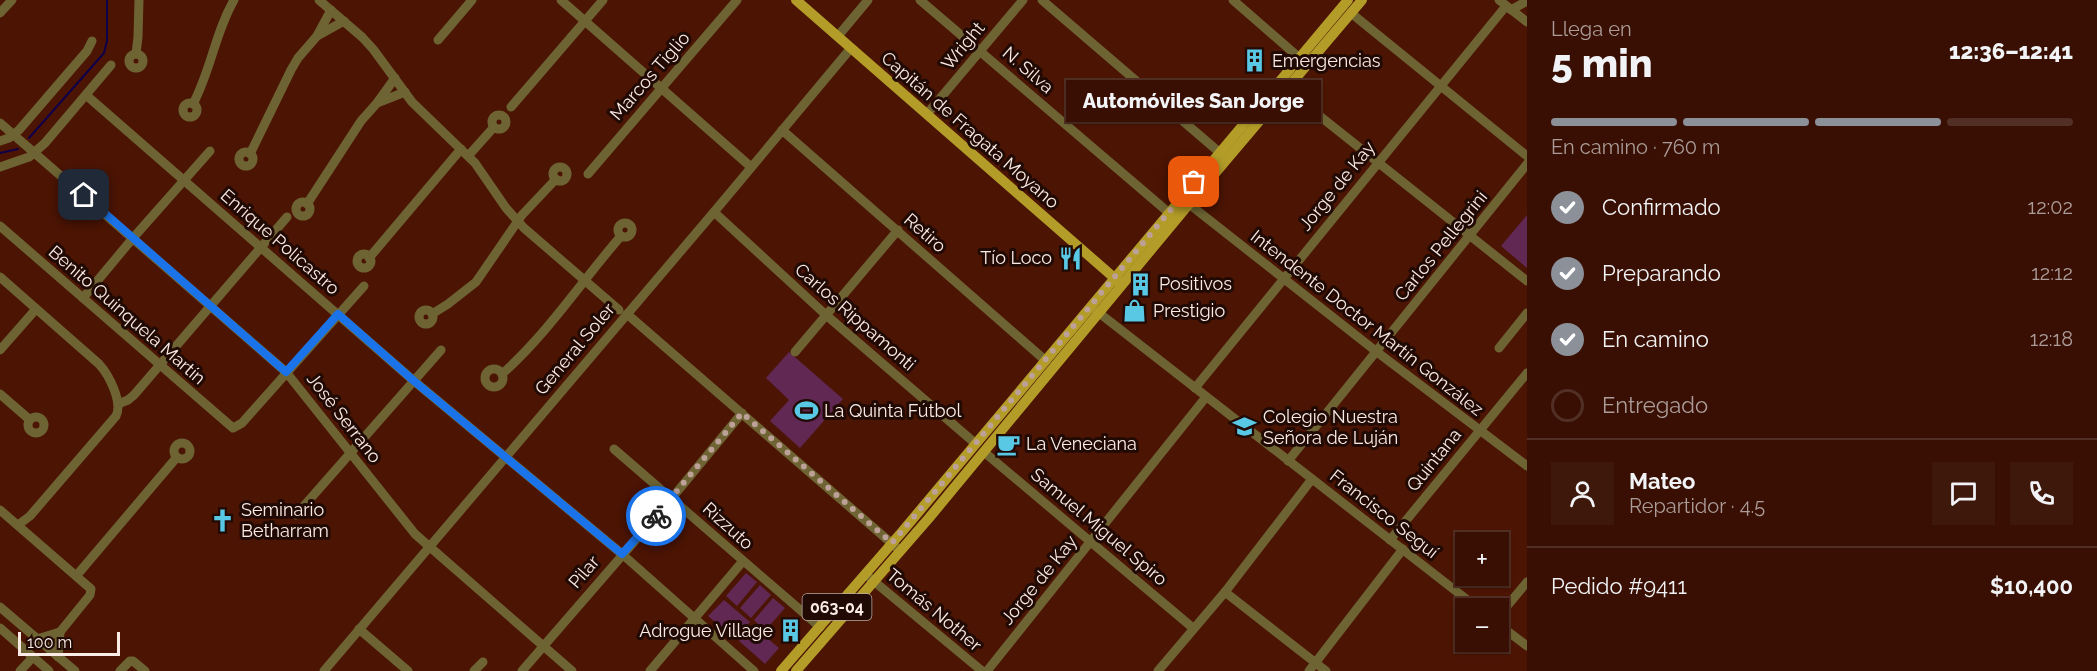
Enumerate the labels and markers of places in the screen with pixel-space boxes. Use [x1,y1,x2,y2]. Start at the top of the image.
building icon: Emergencias [1241,48,1267,74]
place label: Emergencias [1272,50,1381,71]
callout: Automóviles San Jorge [1066,80,1322,122]
pin [1168,156,1219,207]
pin [58,169,109,220]
restaurant icon: Tío Loco [1057,245,1083,271]
place label: Tío Loco [980,247,1052,268]
building icon: Positivos [1128,271,1154,297]
place label: Positivos [1159,273,1232,294]
shop icon: Prestigio [1122,298,1148,324]
place label: Prestigio [1153,300,1225,321]
sports icon: La Quinta Fútbol [793,398,819,424]
place label: La Quinta Fútbol [824,400,961,421]
place label: Colegio Nuestra Señora de Luján [1263,406,1398,448]
school or university icon: Colegio Nuestra Señora de Luján [1232,414,1258,440]
cafe icon: La Veneciana [995,431,1021,457]
place label: La Veneciana [1026,433,1137,454]
place label: Seminario Betharram [241,499,329,541]
church icon: Seminario Betharram [210,507,236,533]
building icon: Adrogue Village [778,618,804,644]
place label: Adrogue Village [639,620,773,641]

